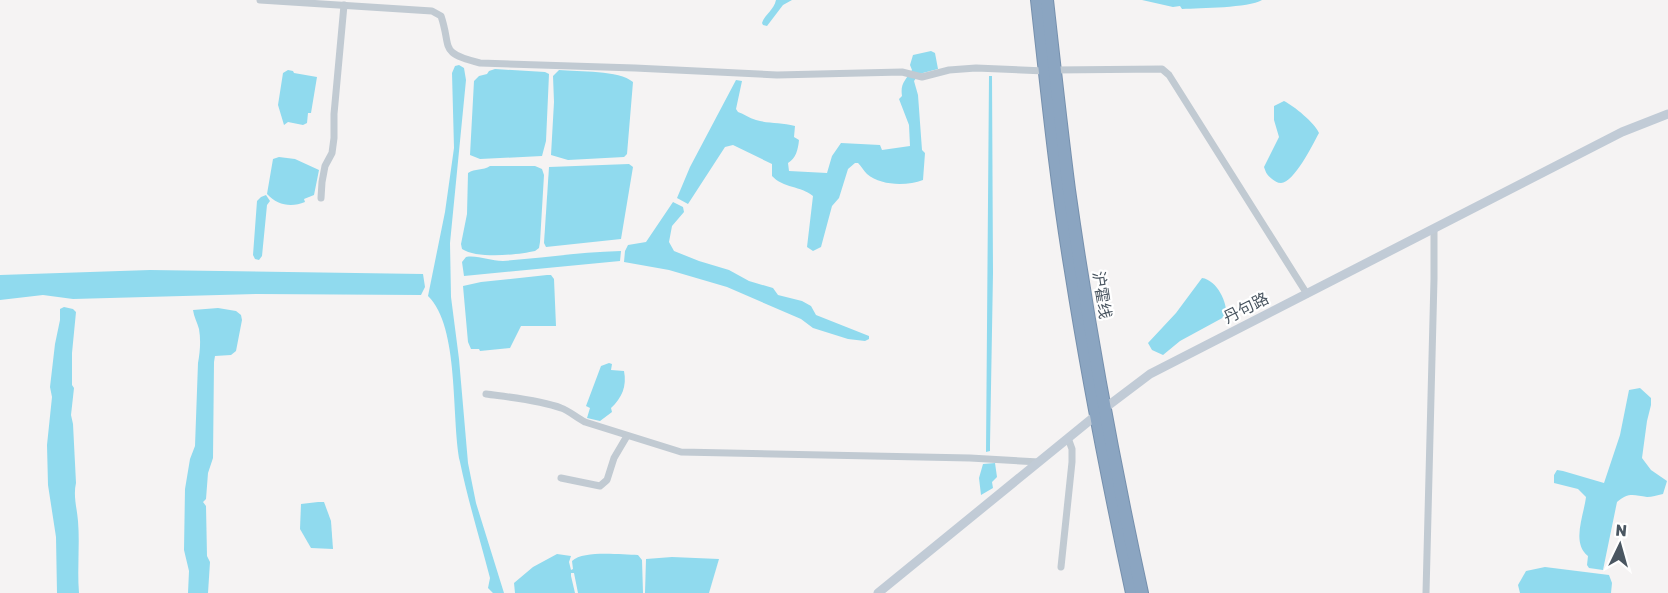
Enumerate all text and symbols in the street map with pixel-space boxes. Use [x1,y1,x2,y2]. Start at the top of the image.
street label: 沪霍线 [1089,270,1115,320]
street label: 丹句路 [1220,289,1272,327]
north arrow [1590,515,1650,575]
text: N [1615,521,1628,541]

